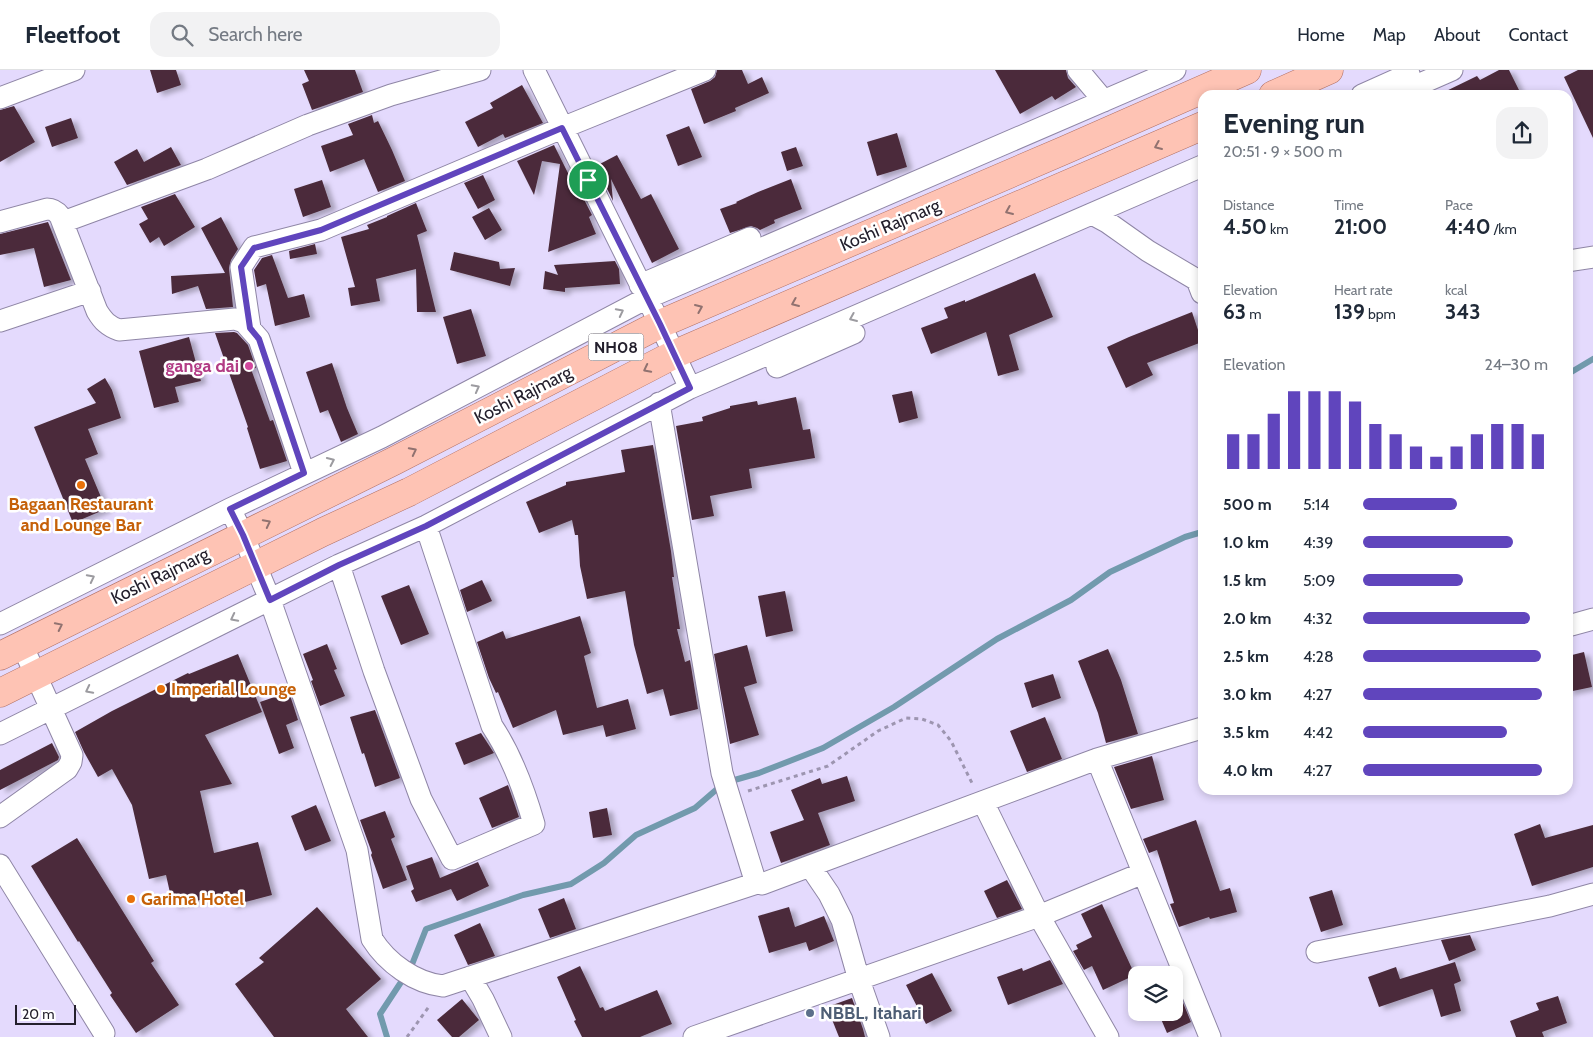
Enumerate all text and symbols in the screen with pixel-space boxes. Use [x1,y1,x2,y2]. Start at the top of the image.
search box [150,12,500,57]
text: Fleetfoot [25,20,120,49]
icon: search [168,21,196,49]
text: Search here [208,23,303,46]
text: Home [1297,24,1345,46]
text: Map [1373,24,1406,46]
text: About [1434,24,1480,46]
text: Contact [1508,24,1568,46]
text: Evening run [1223,106,1365,140]
button: share [1496,107,1548,159]
one-way arrow [1154,139,1163,150]
text: 20:51 · 9 × 500 m [1223,142,1342,161]
pin [567,159,609,201]
icon: arrive [574,166,602,194]
street label: Koshi Rajmarg [837,194,944,256]
text: Distance [1223,196,1275,214]
text: Time [1334,196,1364,214]
text: Pace [1445,196,1473,214]
one-way arrow [1005,204,1014,215]
text: 4.50 [1223,214,1267,239]
text: 21:00 [1334,214,1387,239]
text: 4:40 [1445,214,1491,239]
text: km [1267,220,1289,238]
text: /km [1491,220,1517,238]
text: Elevation [1223,281,1278,299]
text: Heart rate [1334,281,1393,299]
text: kcal [1445,281,1467,299]
one-way arrow [791,296,800,307]
text: 63 [1223,299,1246,324]
text: 139 [1334,299,1365,324]
text: 343 [1445,299,1481,324]
one-way arrow [694,303,703,314]
text: m [1246,305,1262,323]
text: bpm [1365,305,1396,323]
one-way arrow [615,308,624,318]
one-way arrow [849,312,858,322]
road number: NH08 [588,334,644,360]
place label: ganga dai [165,355,239,377]
text: Elevation [1223,355,1286,374]
text: 24–30 m [1484,355,1548,374]
marker: ganga dai [243,360,255,372]
street label: Koshi Rajmarg [470,361,576,429]
one-way arrow [643,363,652,373]
one-way arrow [471,384,480,394]
one-way arrow [408,447,417,457]
one-way arrow [326,456,335,467]
marker: Bagaan Restaurant and Lounge Bar [75,479,87,491]
place label: Bagaan Restaurant and Lounge Bar [9,493,153,536]
text: 500 m [1223,495,1272,514]
text: 5:14 [1303,495,1329,514]
one-way arrow [262,519,271,529]
text: 1.0 km [1223,533,1269,552]
text: 4:39 [1303,533,1333,552]
street label: Koshi Rajmarg [107,542,214,609]
text: 1.5 km [1223,571,1266,590]
text: 5:09 [1303,571,1335,590]
one-way arrow [85,574,94,584]
text: 2.0 km [1223,609,1271,628]
text: 4:32 [1303,609,1333,628]
one-way arrow [231,611,240,621]
one-way arrow [54,622,63,632]
text: 2.5 km [1223,647,1269,666]
text: 4:28 [1303,647,1334,666]
place label: Imperial Lounge [171,678,296,700]
marker: Imperial Lounge [155,683,167,695]
one-way arrow [85,684,94,694]
text: 3.0 km [1223,685,1272,704]
text: 4:27 [1303,685,1332,704]
text: 3.5 km [1223,723,1269,742]
text: 4:42 [1303,723,1333,742]
text: 4.0 km [1223,761,1273,780]
text: 4:27 [1303,761,1332,780]
place label: Garima Hotel [141,888,244,910]
marker: Garima Hotel [125,893,137,905]
map controls [1128,966,1183,1021]
button: layers [1128,966,1183,1021]
scale bar [15,1002,76,1025]
place label: NBBL, Itahari [820,1002,922,1024]
text: 20 m [22,1005,55,1023]
marker: NBBL, Itahari [804,1007,816,1019]

